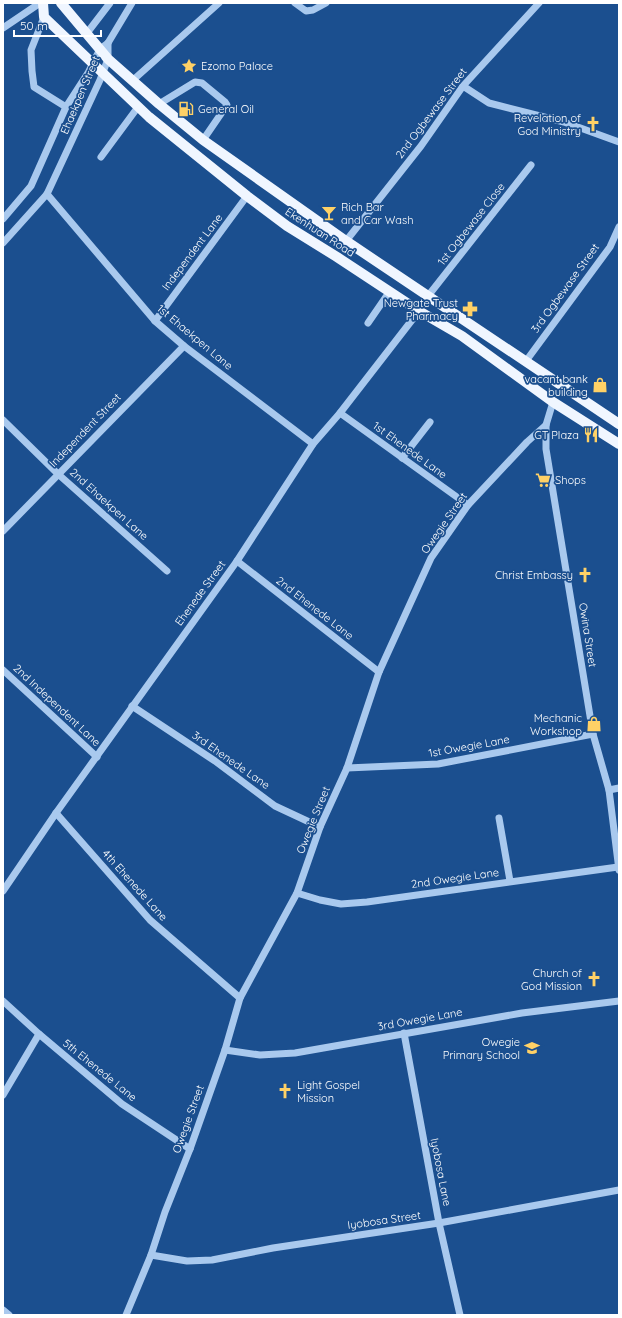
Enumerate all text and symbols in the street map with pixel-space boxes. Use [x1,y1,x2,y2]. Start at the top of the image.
scale bar [14,12,101,38]
text: 50 m [20,18,48,33]
street label: Ehaekpen Street [57,54,103,136]
place icon: Ezomo Palace [180,57,198,75]
place label: Ezomo Palace [201,59,273,73]
street label: 2nd Ogbewase Street [392,65,470,161]
fuel station icon: General Oil [177,100,195,118]
place label: General Oil [198,102,254,116]
place label: Revelation of God Ministry [514,111,581,138]
church icon: Revelation of God Ministry [584,115,602,133]
street label: 1st Ogbewase Close [434,180,508,268]
place label: Rich Bar and Car Wash [341,200,413,227]
street label: Ekenhuan Road [283,204,357,260]
bar icon: Rich Bar and Car Wash [320,204,338,222]
street label: Independent Lane [159,211,225,293]
street label: 3rd Ogbewase Street [528,240,602,335]
place label: Newgate Trust Pharmacy [384,296,458,323]
pharmacy icon: Newgate Trust Pharmacy [461,300,479,318]
street label: 1st Ehaekpen Lane [154,301,236,373]
place label: vacant bank building [525,372,588,399]
shop icon: vacant bank building [591,376,609,394]
street label: Independent Street [46,390,124,470]
street label: 1st Ehenede Lane [370,418,450,482]
restaurant icon: GT Plaza [582,426,600,444]
place label: GT Plaza [534,428,579,442]
street label: 2nd Ehaekpen Lane [67,465,151,543]
supermarket icon: Shops [534,471,552,489]
place label: Shops [555,473,586,487]
street label: Owegie Street [418,490,470,556]
street label: Ehenede Street [172,557,229,628]
church icon: Christ Embassy [576,566,594,584]
place label: Christ Embassy [495,568,573,582]
street label: 2nd Ehenede Lane [273,573,357,643]
street label: Owina Street [576,602,600,669]
street label: 2nd Independent Lane [10,661,104,749]
place label: Mechanic Workshop [530,711,582,738]
shop icon: Mechanic Workshop [585,715,603,733]
street label: 3rd Ehenede Lane [189,728,273,792]
street label: 1st Owegie Lane [427,732,511,760]
street label: Owegie Street [293,784,333,856]
street label: 4th Ehenede Lane [99,846,171,924]
street label: 2nd Owegie Lane [410,865,500,891]
place label: Church of God Mission [521,966,582,993]
church icon: Church of God Mission [585,970,603,988]
street label: 3rd Owegie Lane [377,1005,463,1033]
place label: Owegie Primary School [443,1035,520,1062]
street label: 5th Ehenede Lane [60,1036,140,1104]
school or university icon: Owegie Primary School [523,1039,541,1057]
place label: Light Gospel Mission [297,1078,360,1105]
church icon: Light Gospel Mission [276,1082,294,1100]
street label: Owegie Street [169,1083,207,1155]
street label: Iyobosa Lane [428,1137,454,1207]
street label: Iyobosa Street [346,1208,422,1232]

